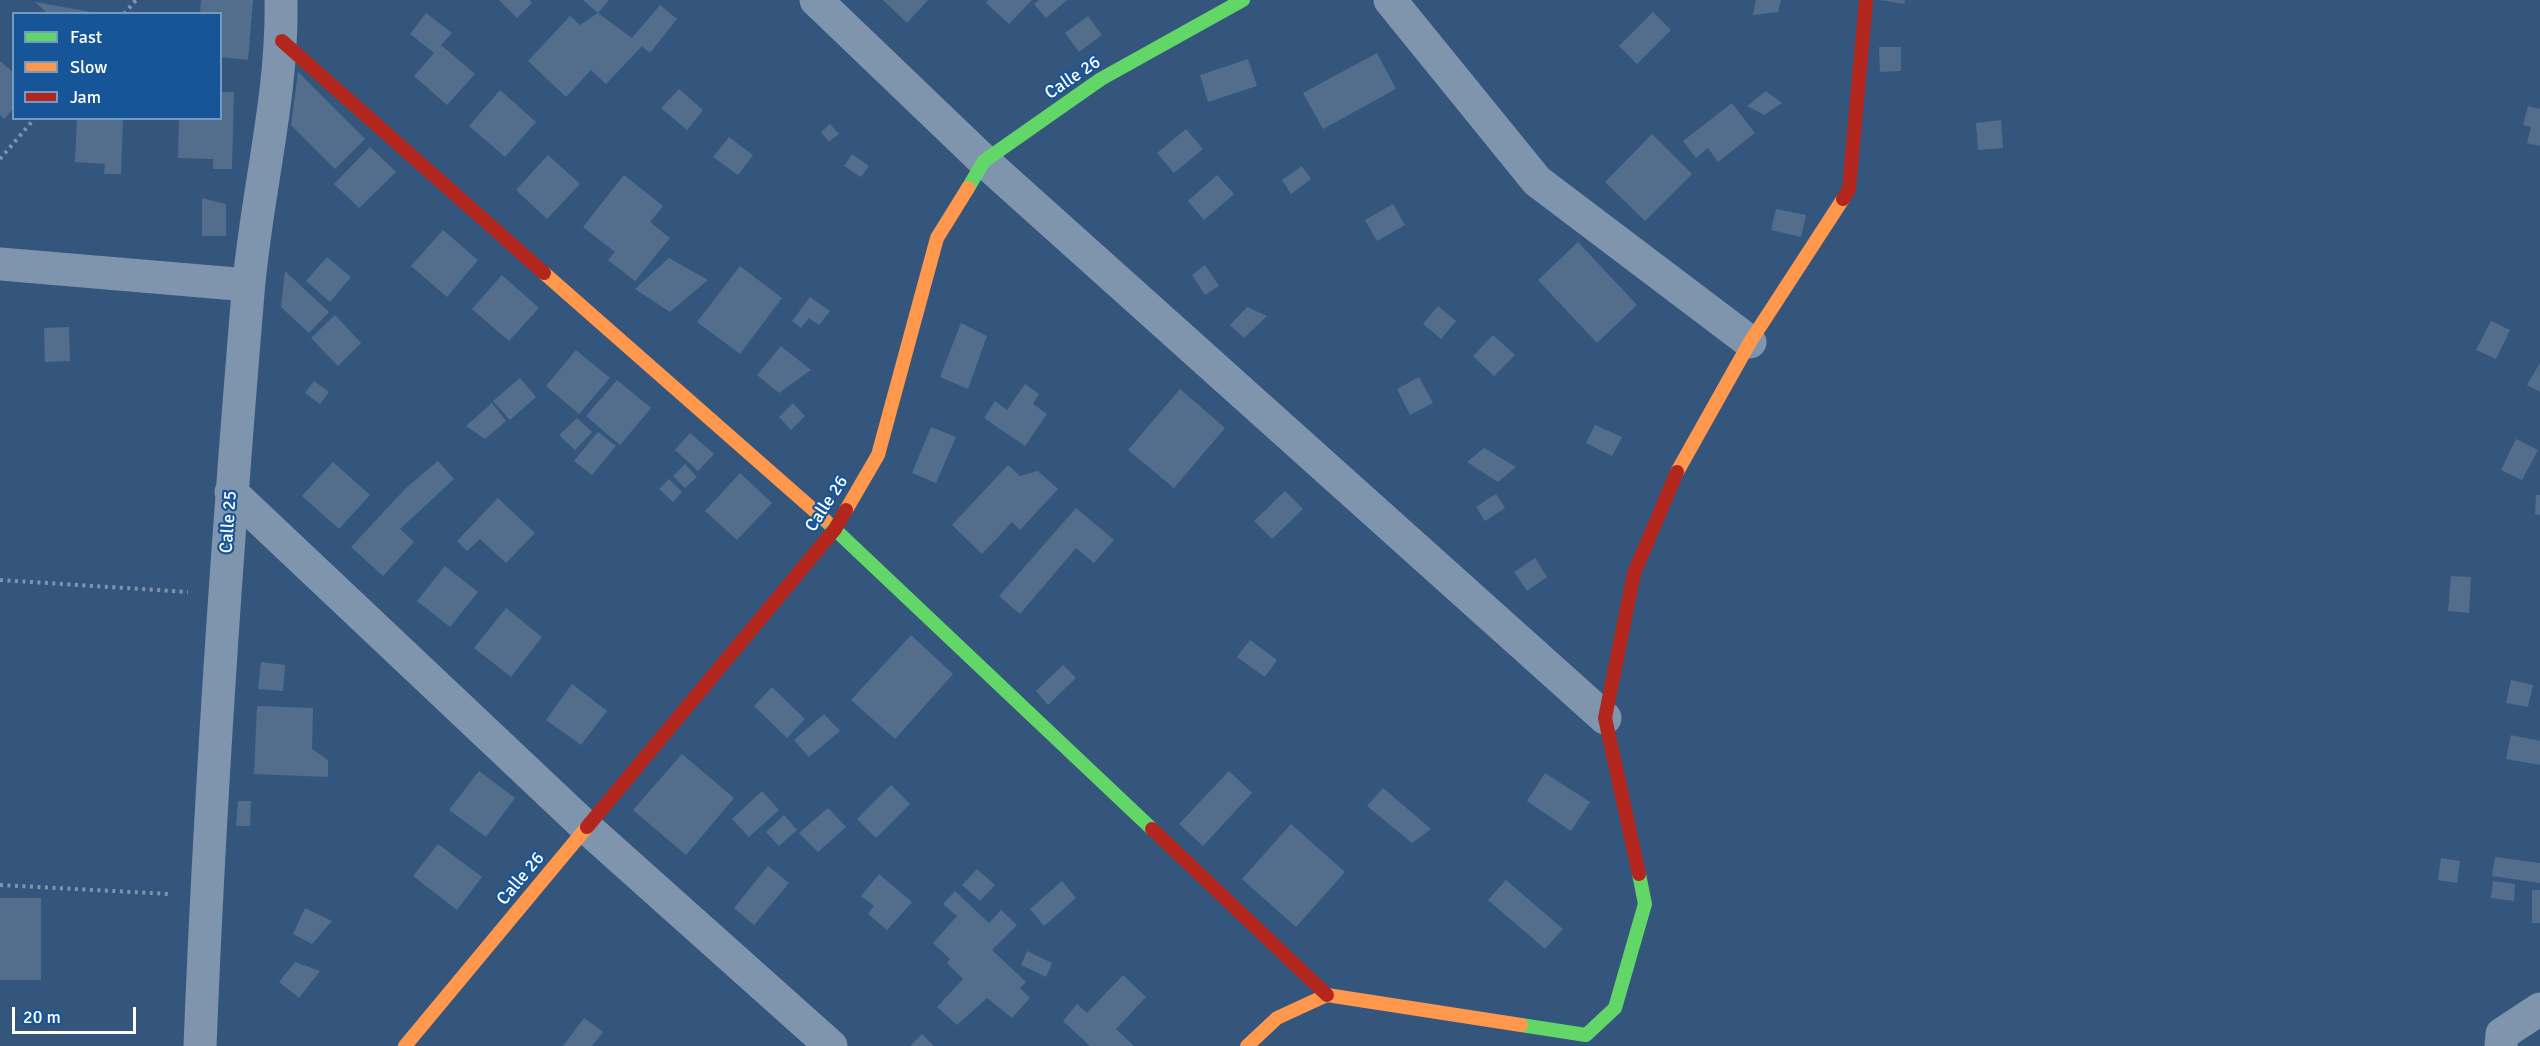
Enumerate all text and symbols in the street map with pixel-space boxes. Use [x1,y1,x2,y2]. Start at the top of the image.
legend [12,12,222,120]
text: Fast [70,26,102,48]
street label: Calle 26 [1041,52,1105,104]
text: Slow [70,56,107,78]
text: Jam [70,86,101,108]
street label: Calle 26 [801,472,853,536]
street label: Calle 25 [216,490,242,554]
street label: Calle 26 [493,848,549,910]
scale bar [15,995,140,1033]
text: 20 m [23,1006,61,1028]

